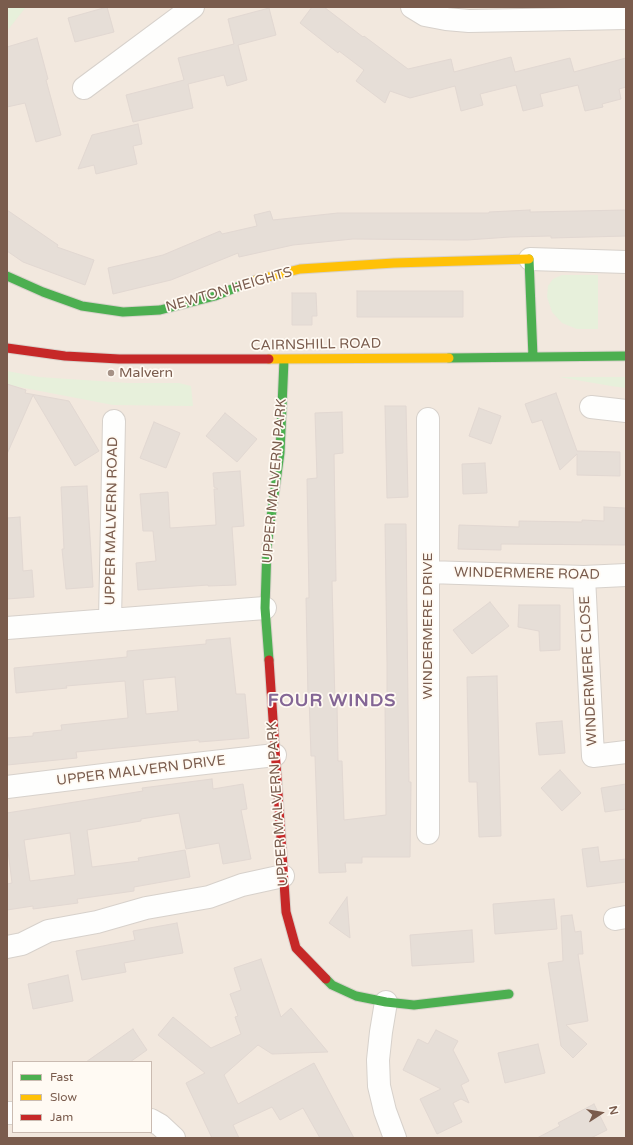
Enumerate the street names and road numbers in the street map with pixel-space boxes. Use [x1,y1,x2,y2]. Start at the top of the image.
street label: NEWTON HEIGHTS [164,264,294,316]
street label: CAIRNSHILL ROAD [251,335,381,355]
street label: UPPER MALVERN PARK [259,398,291,564]
street label: UPPER MALVERN ROAD [102,436,122,606]
street label: WINDERMERE DRIVE [420,553,436,699]
street label: WINDERMERE ROAD [454,564,600,584]
street label: WINDERMERE CLOSE [577,595,601,747]
street label: UPPER MALVERN PARK [264,721,292,887]
street label: UPPER MALVERN DRIVE [56,752,226,790]

